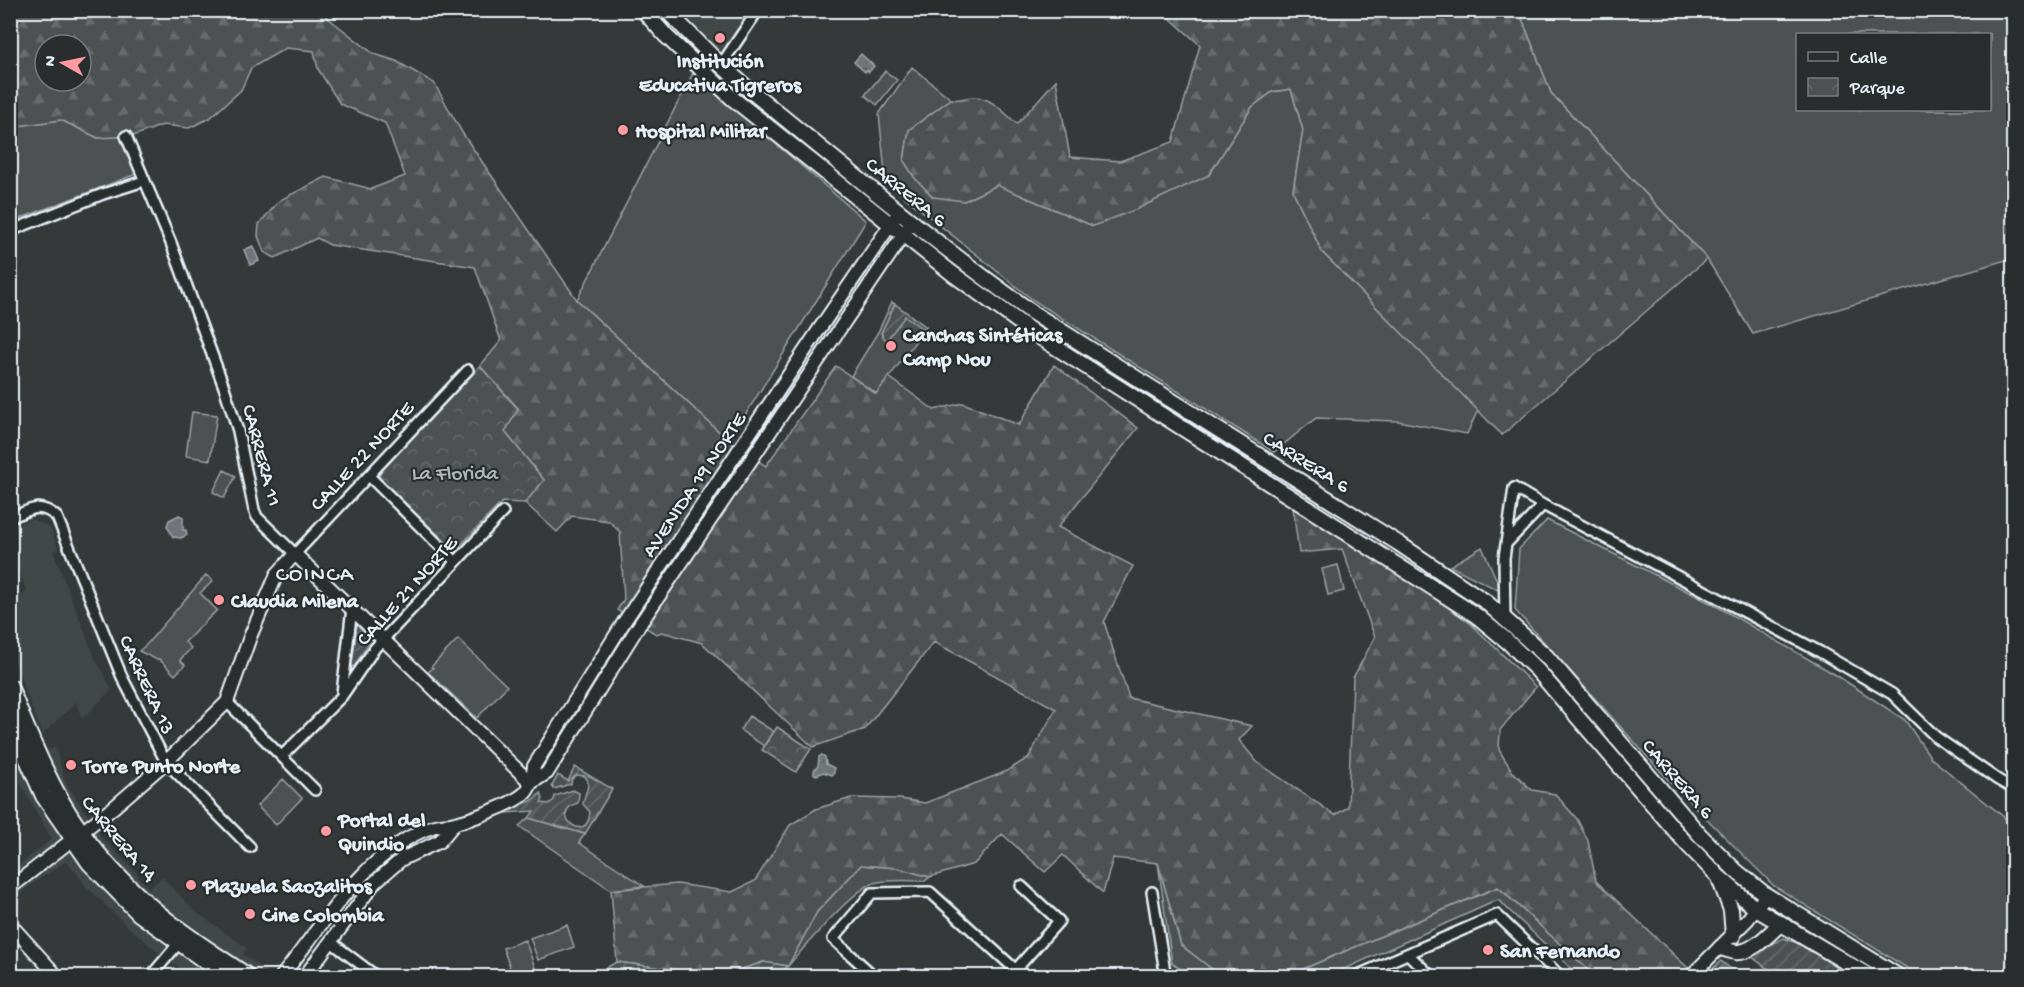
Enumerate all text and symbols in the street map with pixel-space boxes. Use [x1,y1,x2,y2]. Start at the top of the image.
marker: Institución Educativa Tigreros [713,31,727,45]
north arrow [33,33,93,93]
legend [1796,33,1991,111]
text: Calle [1850,49,1888,70]
place label: Institución Educativa Tigreros [639,51,802,100]
text: N [41,54,62,68]
text: Parque [1849,79,1906,100]
place label: Hospital Militar [635,121,769,146]
marker: Hospital Militar [616,123,630,137]
street label: CARRERA 6 [859,153,951,234]
place label: Canchas Sintéticas Camp Nou [902,325,1063,374]
marker: Canchas Sintéticas Camp Nou [884,339,898,353]
street label: CALLE 22 NORTE [306,397,422,518]
street label: CARRERA 11 [234,402,285,509]
street label: AVENIDA 19 NORTE [638,408,754,563]
street label: CARRERA 6 [1257,427,1354,501]
park label: La Florida [412,463,500,488]
street label: CALLE 21 NORTE [353,531,465,653]
district label: COINCA [276,563,354,589]
place label: Claudia Milena [230,591,360,616]
marker: Claudia Milena [212,593,226,607]
street label: CARRERA 13 [111,632,179,739]
street label: CARRERA 6 [1635,735,1718,826]
place label: Torre Punto Norte [81,756,241,781]
marker: Torre Punto Norte [64,758,78,772]
street label: CARRERA 14 [74,792,161,889]
place label: Portal del Quindio [337,810,426,859]
marker: Portal del Quindio [319,824,333,838]
place label: Plazuela Saozalitos [202,876,373,901]
marker: Plazuela Saozalitos [184,878,198,892]
place label: Cine Colombia [261,905,385,930]
marker: Cine Colombia [243,907,257,921]
place label: San Fernando [1500,941,1620,966]
marker: San Fernando [1481,943,1495,957]

